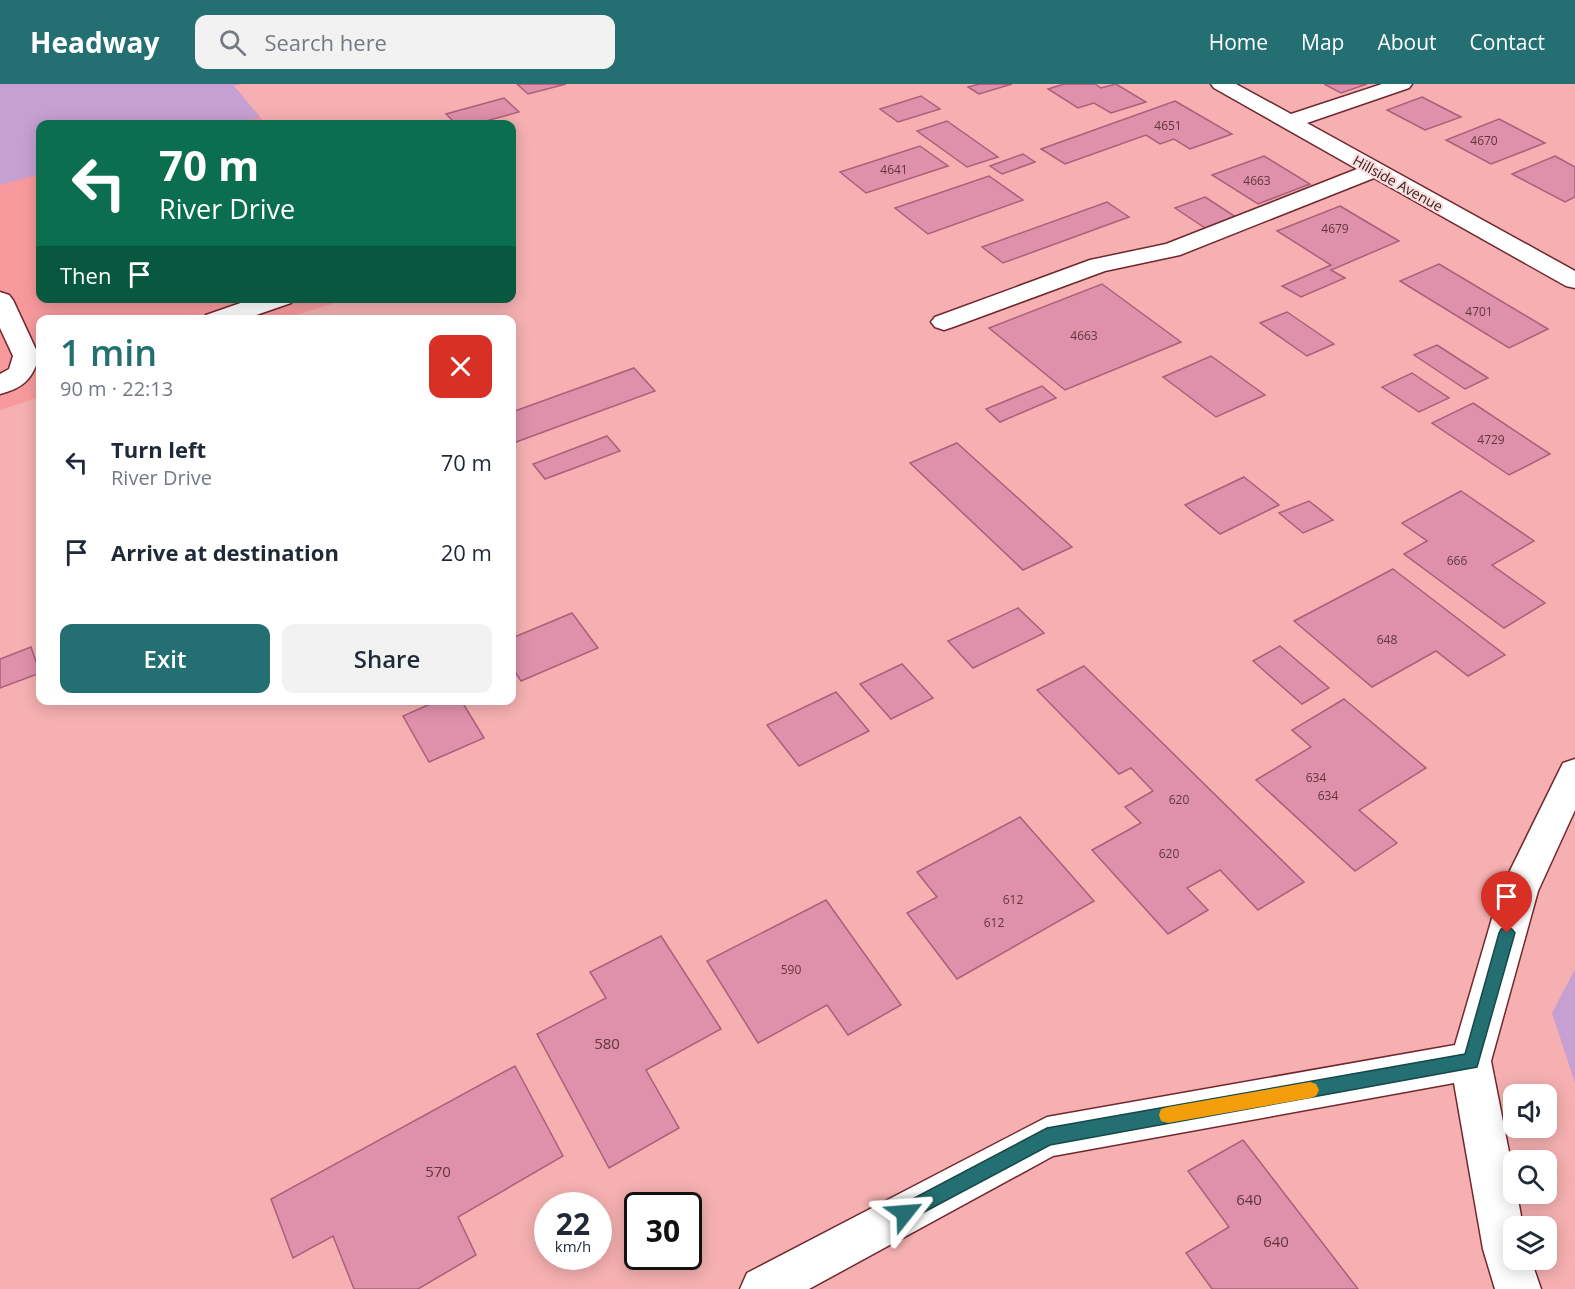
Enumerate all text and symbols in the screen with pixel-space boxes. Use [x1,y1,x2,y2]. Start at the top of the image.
search box [195,15,615,69]
text: Headway [30,23,159,61]
icon: search [216,26,249,59]
text: Search here [264,27,387,57]
text: Home [1209,28,1268,56]
text: Map [1301,28,1344,56]
text: About [1377,28,1437,56]
text: Contact [1470,28,1545,56]
house number: 4651 [1154,117,1182,134]
house number: 4670 [1470,132,1498,149]
text: 70 m [159,136,259,193]
icon: left [60,144,138,222]
street label: Hillside Avenue [1350,150,1446,216]
house number: 4641 [880,161,908,178]
house number: 4663 [1243,172,1271,189]
text: River Drive [159,190,295,227]
house number: 4679 [1321,220,1349,237]
icon: arrive [123,258,156,291]
text: Then [60,260,111,290]
house number: 4701 [1465,303,1493,320]
house number: 4663 [1070,327,1098,344]
text: 1 min [60,328,157,377]
button: close [429,335,492,398]
text: 90 m · 22:13 [60,375,173,402]
house number: 4729 [1477,431,1505,448]
text: Turn left [111,434,206,464]
icon: left [60,446,93,479]
text: 70 m [441,447,492,477]
text: River Drive [111,464,212,491]
icon: arrive [60,536,93,569]
text: Arrive at destination [111,537,339,567]
text: 20 m [441,537,492,567]
house number: 666 [1447,552,1467,569]
button: Exit [60,624,270,693]
button: Share [282,624,492,693]
house number: 648 [1377,631,1397,648]
house number: 634 [1306,769,1326,786]
house number: 634 [1318,787,1338,804]
house number: 620 [1169,791,1189,808]
house number: 620 [1159,845,1179,862]
pin [1481,871,1532,933]
icon: arrive [1490,880,1523,913]
house number: 612 [1003,891,1023,908]
house number: 612 [984,914,1004,931]
house number: 590 [781,961,801,978]
house number: 580 [594,1033,620,1053]
map controls [1503,1084,1557,1270]
button: sound [1503,1084,1557,1138]
button: search [1503,1150,1557,1204]
house number: 570 [425,1161,451,1181]
position arrow [873,1181,937,1245]
house number: 640 [1236,1189,1262,1209]
speed limit sign: 30 [624,1192,702,1270]
text: 22 [556,1203,590,1244]
button: layers [1503,1216,1557,1270]
house number: 640 [1263,1231,1289,1251]
text: km/h [555,1236,591,1256]

